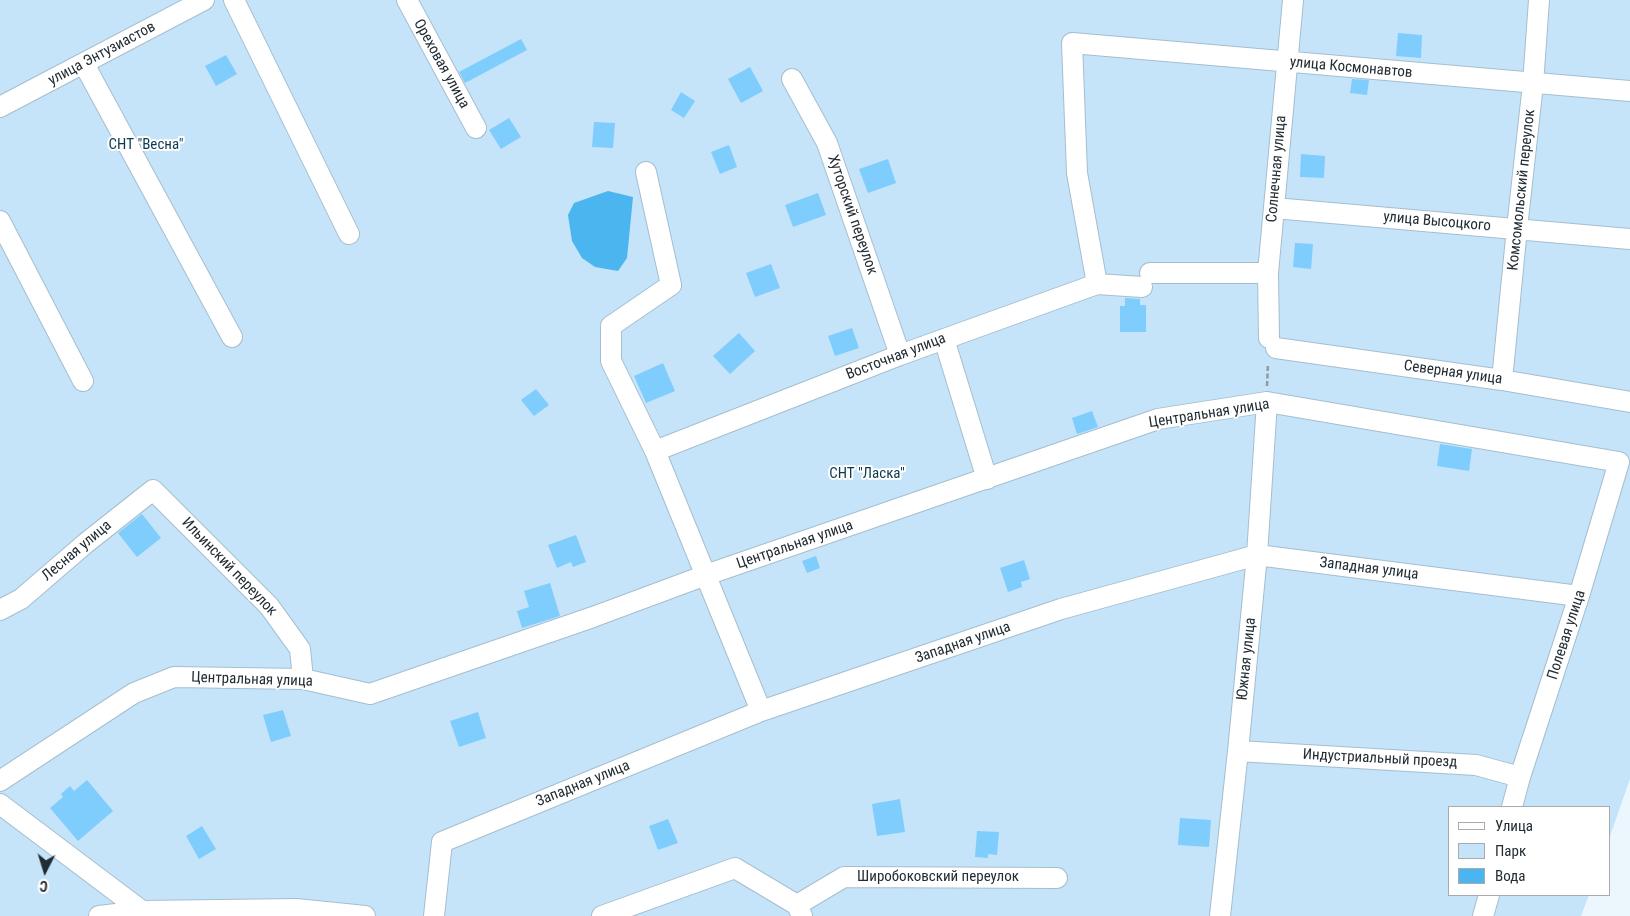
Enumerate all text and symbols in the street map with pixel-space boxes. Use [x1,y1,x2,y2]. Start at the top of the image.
street label: Ореховая улица [409,16,473,112]
street label: улица Энтузиастов [45,18,159,90]
street label: улица Космонавтов [1289,54,1413,82]
street label: Комсомольский переулок [1505,108,1539,272]
street label: Солнечная улица [1263,115,1291,223]
park label: СНТ "Весна" [109,136,183,154]
street label: Хуторский переулок [823,153,881,277]
street label: улица Высоцкого [1382,208,1492,236]
street label: Восточная улица [844,330,948,384]
street label: Северная улица [1403,357,1503,389]
street label: Центральная улица [1147,396,1271,432]
park label: СНТ "Ласка" [829,465,905,483]
street label: Ильинский переулок [177,514,281,620]
street label: Лесная улица [39,517,115,585]
street label: Центральная улица [734,517,856,573]
street label: Западная улица [1318,554,1420,584]
street label: Полевая улица [1544,588,1590,682]
street label: Южная улица [1234,617,1260,701]
street label: Западная улица [913,618,1013,668]
street label: Центральная улица [191,669,313,691]
street label: Индустриальный проезд [1302,746,1458,772]
street label: Западная улица [533,757,633,811]
legend [1448,806,1610,896]
text: Улица [1495,817,1533,835]
text: Парк [1495,842,1526,860]
north arrow [20,846,70,896]
text: Вода [1495,867,1525,885]
street label: Широбоковский переулок [857,868,1019,886]
text: С [39,878,48,894]

